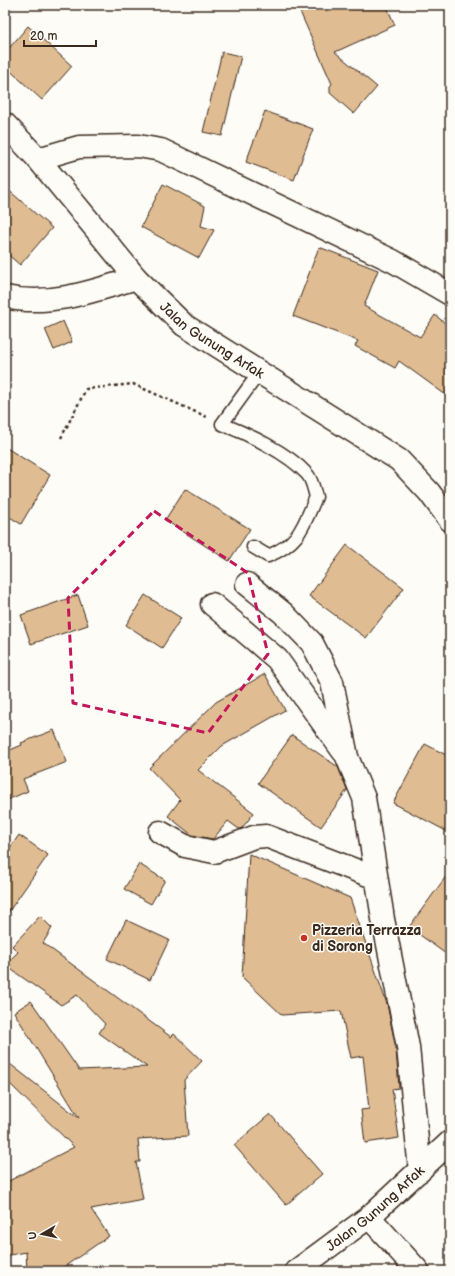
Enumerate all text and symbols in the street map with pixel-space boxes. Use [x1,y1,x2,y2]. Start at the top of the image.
scale bar [24,22,96,48]
text: 20 m [30,29,57,44]
street label: Jalan Gunung Arfak [156,298,268,382]
place label: Pizzeria Terrazza di Sorong [312,922,421,955]
marker: Pizzeria Terrazza di Sorong [299,933,309,943]
street label: Jalan Gunung Arfak [322,1162,428,1255]
north arrow [22,1214,62,1254]
text: U [26,1230,40,1240]

